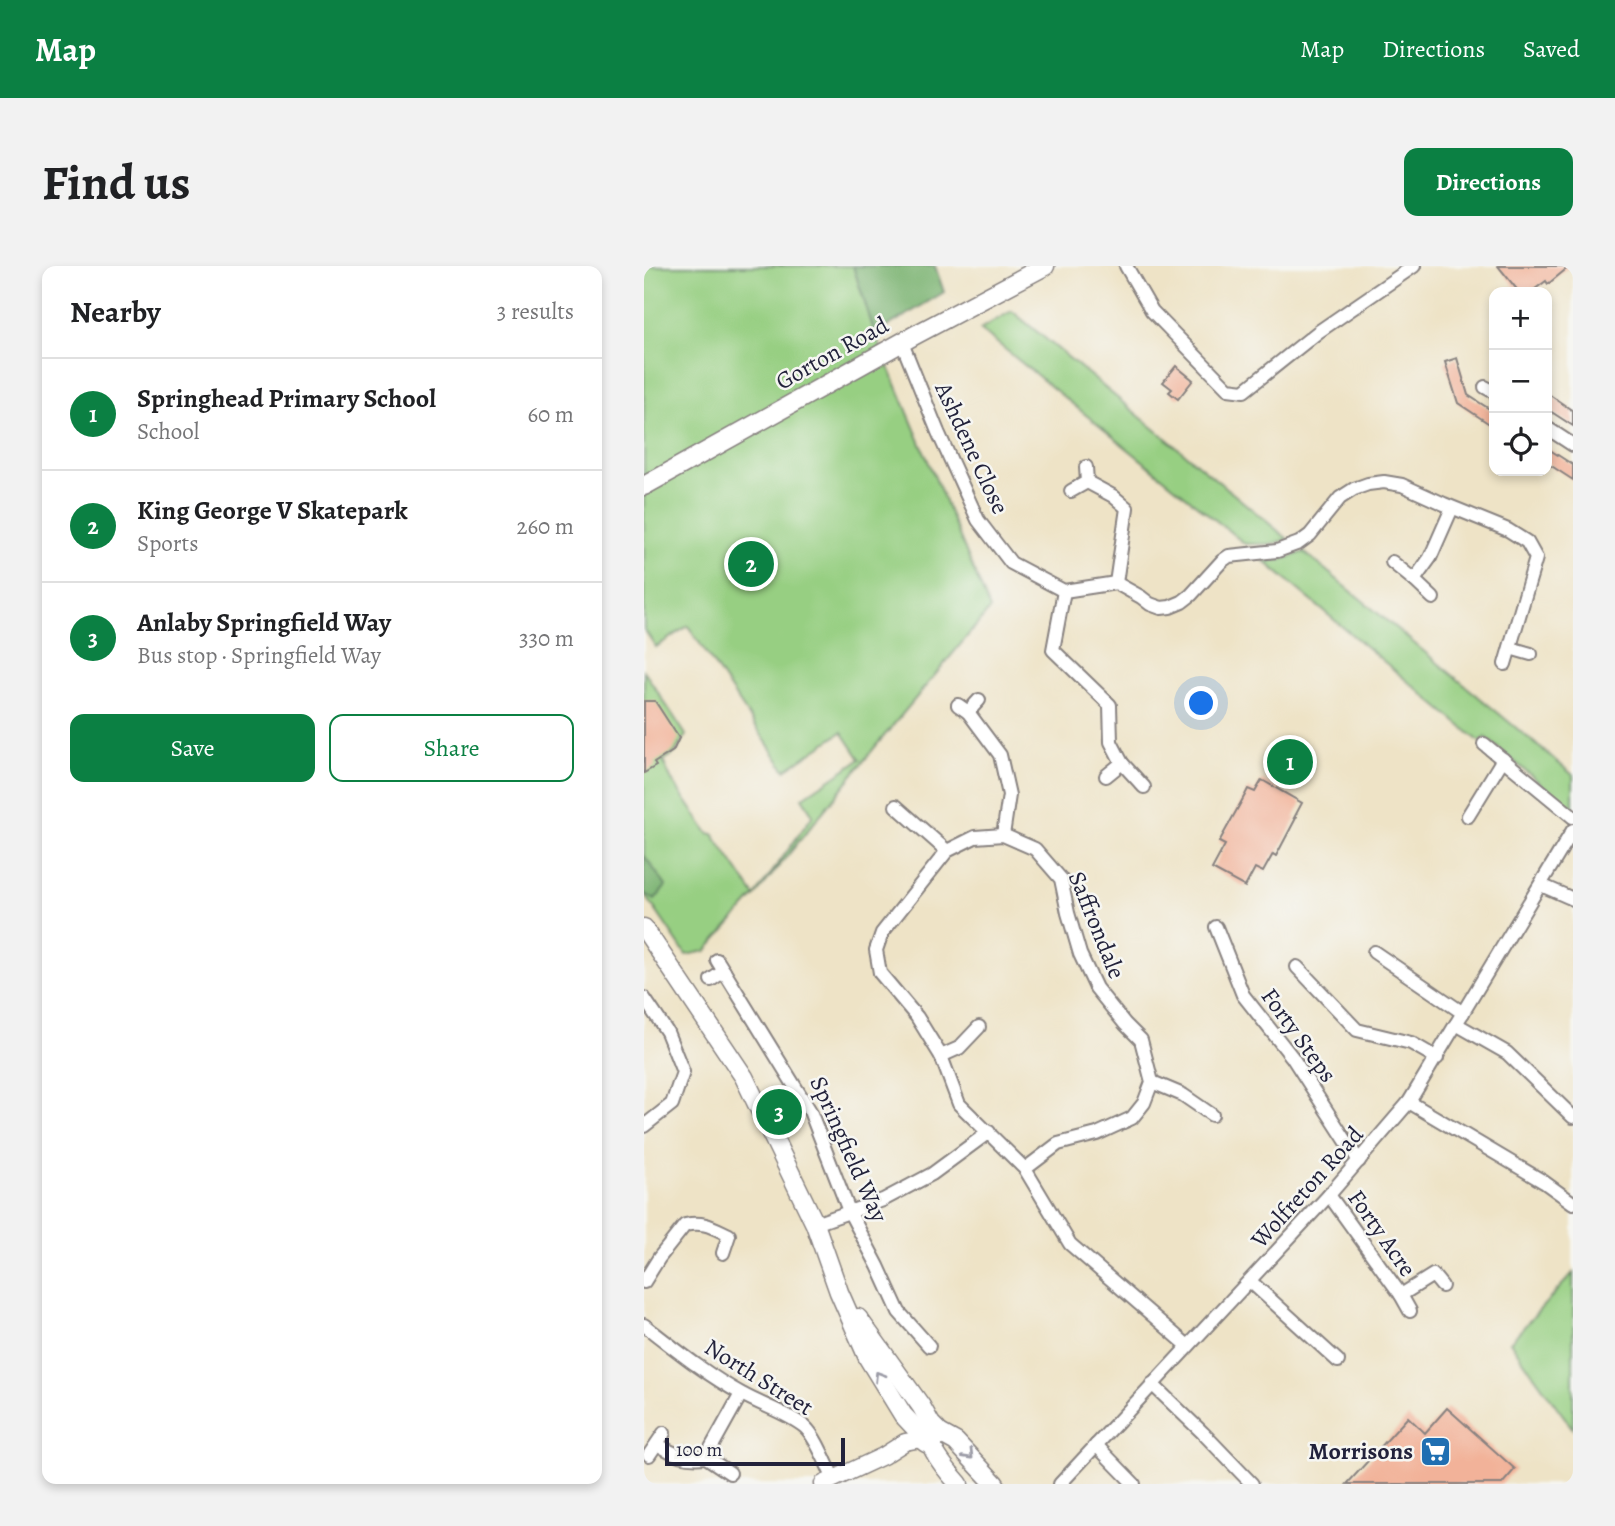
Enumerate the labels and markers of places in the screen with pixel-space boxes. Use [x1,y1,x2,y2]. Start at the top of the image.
pin: 2 [728,538,774,590]
pin: 1 [1267,736,1313,788]
pin: 3 [756,1086,802,1138]
supermarket icon: Morrisons [1419,1434,1453,1468]
place label: Morrisons [1309,1435,1413,1467]

